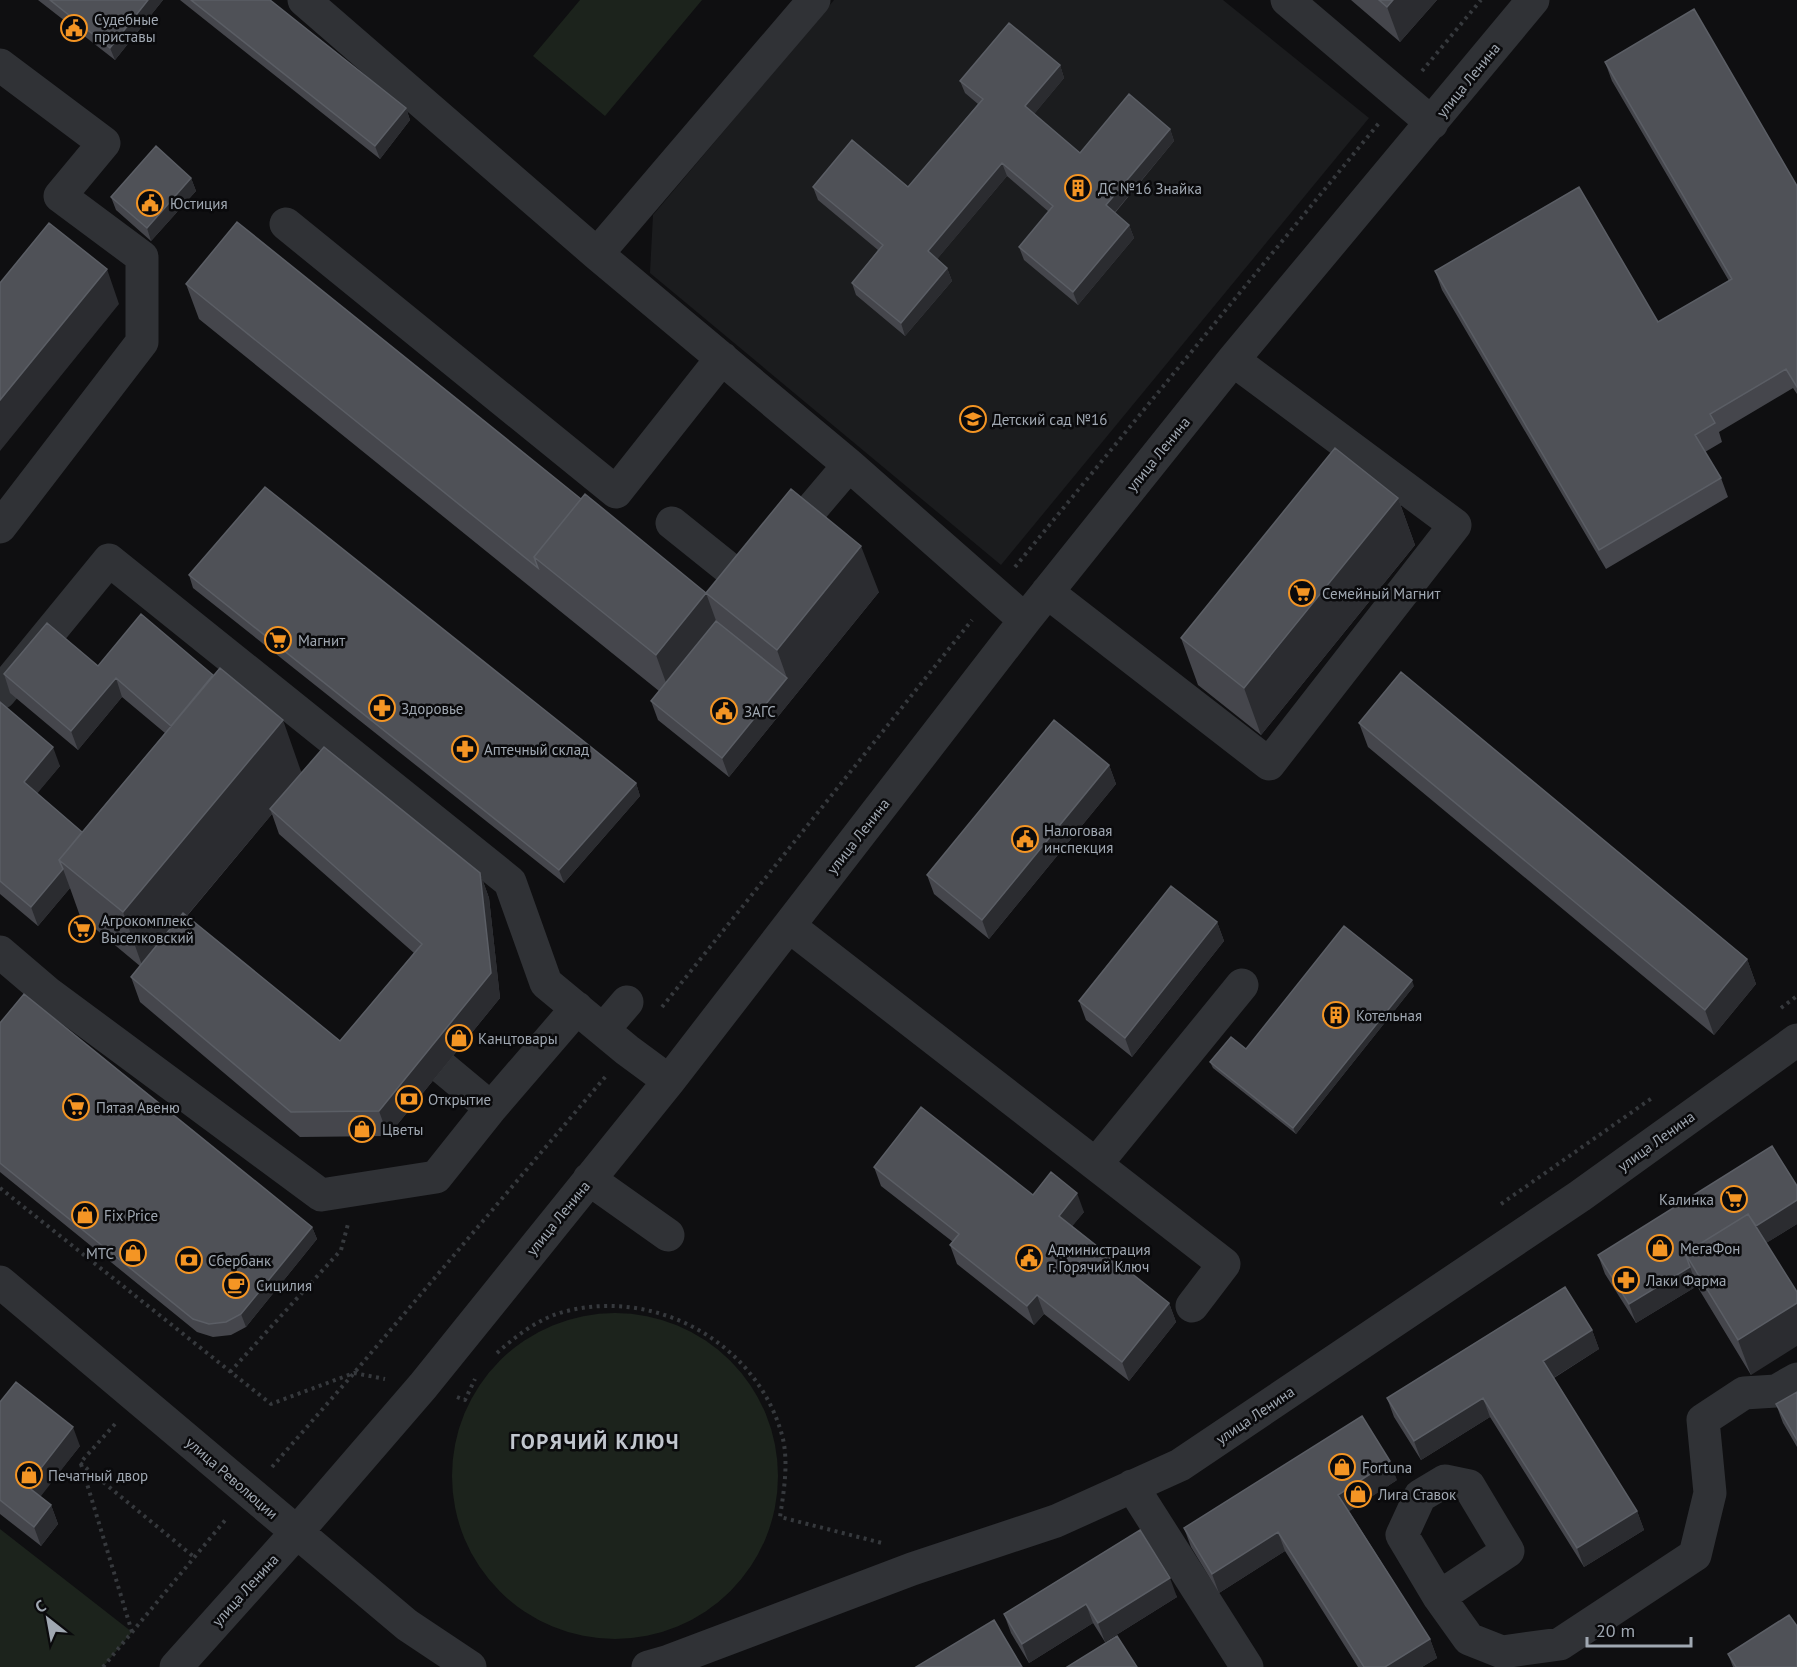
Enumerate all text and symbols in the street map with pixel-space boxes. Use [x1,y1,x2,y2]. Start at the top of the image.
place label: Судебные приставы [94,10,159,46]
public building icon: Судебные приставы [59,13,89,43]
street label: улица Ленина [1432,39,1504,121]
building icon: ДС №16 Знайка [1063,173,1093,203]
place label: ДС №16 Знайка [1098,179,1202,198]
public building icon: Юстиция [135,188,165,218]
place label: Юстиция [170,194,228,213]
school or university icon: Детский сад №16 [958,404,988,434]
place label: Детский сад №16 [992,410,1107,429]
street label: улица Ленина [1122,413,1194,495]
supermarket icon: Семейный Магнит [1287,578,1317,608]
place label: Семейный Магнит [1322,584,1440,603]
supermarket icon: Магнит [263,625,293,655]
place label: Магнит [298,631,345,650]
pharmacy icon: Здоровье [367,693,397,723]
public building icon: ЗАГС [709,696,739,726]
place label: Здоровье [401,699,463,718]
place label: ЗАГС [744,702,776,721]
pharmacy icon: Аптечный склад [450,734,480,764]
place label: Аптечный склад [484,740,589,759]
street label: улица Ленина [823,794,893,878]
place label: Налоговая инспекция [1044,821,1113,857]
public building icon: Налоговая инспекция [1010,824,1040,854]
place label: Агрокомплекс Выселковский [101,911,194,947]
supermarket icon: Агрокомплекс Выселковский [67,914,97,944]
building icon: Котельная [1321,1000,1351,1030]
place label: Котельная [1356,1006,1422,1025]
shop icon: Канцтовары [444,1023,474,1053]
place label: Канцтовары [478,1029,558,1048]
bank icon: Открытие [394,1084,424,1114]
place label: Открытие [428,1090,491,1109]
supermarket icon: Пятая Авеню [61,1092,91,1122]
place label: Пятая Авеню [96,1098,180,1117]
street label: улица Ленина [1614,1107,1698,1175]
shop icon: Цветы [347,1114,377,1144]
place label: Цветы [382,1120,423,1139]
street label: улица Ленина [522,1177,594,1259]
supermarket icon: Калинка [1719,1184,1749,1214]
place label: Калинка [1659,1190,1714,1209]
shop icon: Fix Price [70,1200,100,1230]
place label: Fix Price [104,1206,158,1225]
shop icon: МегаФон [1645,1233,1675,1263]
shop icon: МТС [118,1238,148,1268]
place label: МегаФон [1680,1239,1740,1258]
place label: Администрация г. Горячий Ключ [1048,1240,1151,1276]
public building icon: Администрация г. Горячий Ключ [1014,1243,1044,1273]
place label: МТС [86,1244,114,1263]
bank icon: Сбербанк [174,1245,204,1275]
place label: Сбербанк [208,1251,272,1270]
pharmacy icon: Лаки Фарма [1611,1265,1641,1295]
cafe icon: Сицилия [221,1270,251,1300]
place label: Лаки Фарма [1645,1271,1727,1290]
place label: Сицилия [256,1276,312,1295]
street label: улица Ленина [1212,1382,1298,1448]
district label: ГОРЯЧИЙ КЛЮЧ [510,1428,680,1455]
street label: улица Революции [182,1433,282,1523]
shop icon: Fortuna [1327,1452,1357,1482]
place label: Fortuna [1362,1458,1412,1477]
shop icon: Печатный двор [14,1460,44,1490]
place label: Печатный двор [48,1466,148,1485]
shop icon: Лига Ставок [1343,1479,1373,1509]
place label: Лига Ставок [1377,1485,1457,1504]
street label: улица Ленина [208,1550,282,1630]
north arrow [18,1589,78,1649]
text: С [31,1595,49,1617]
scale bar [1587,1610,1690,1648]
text: 20 m [1596,1619,1635,1642]

